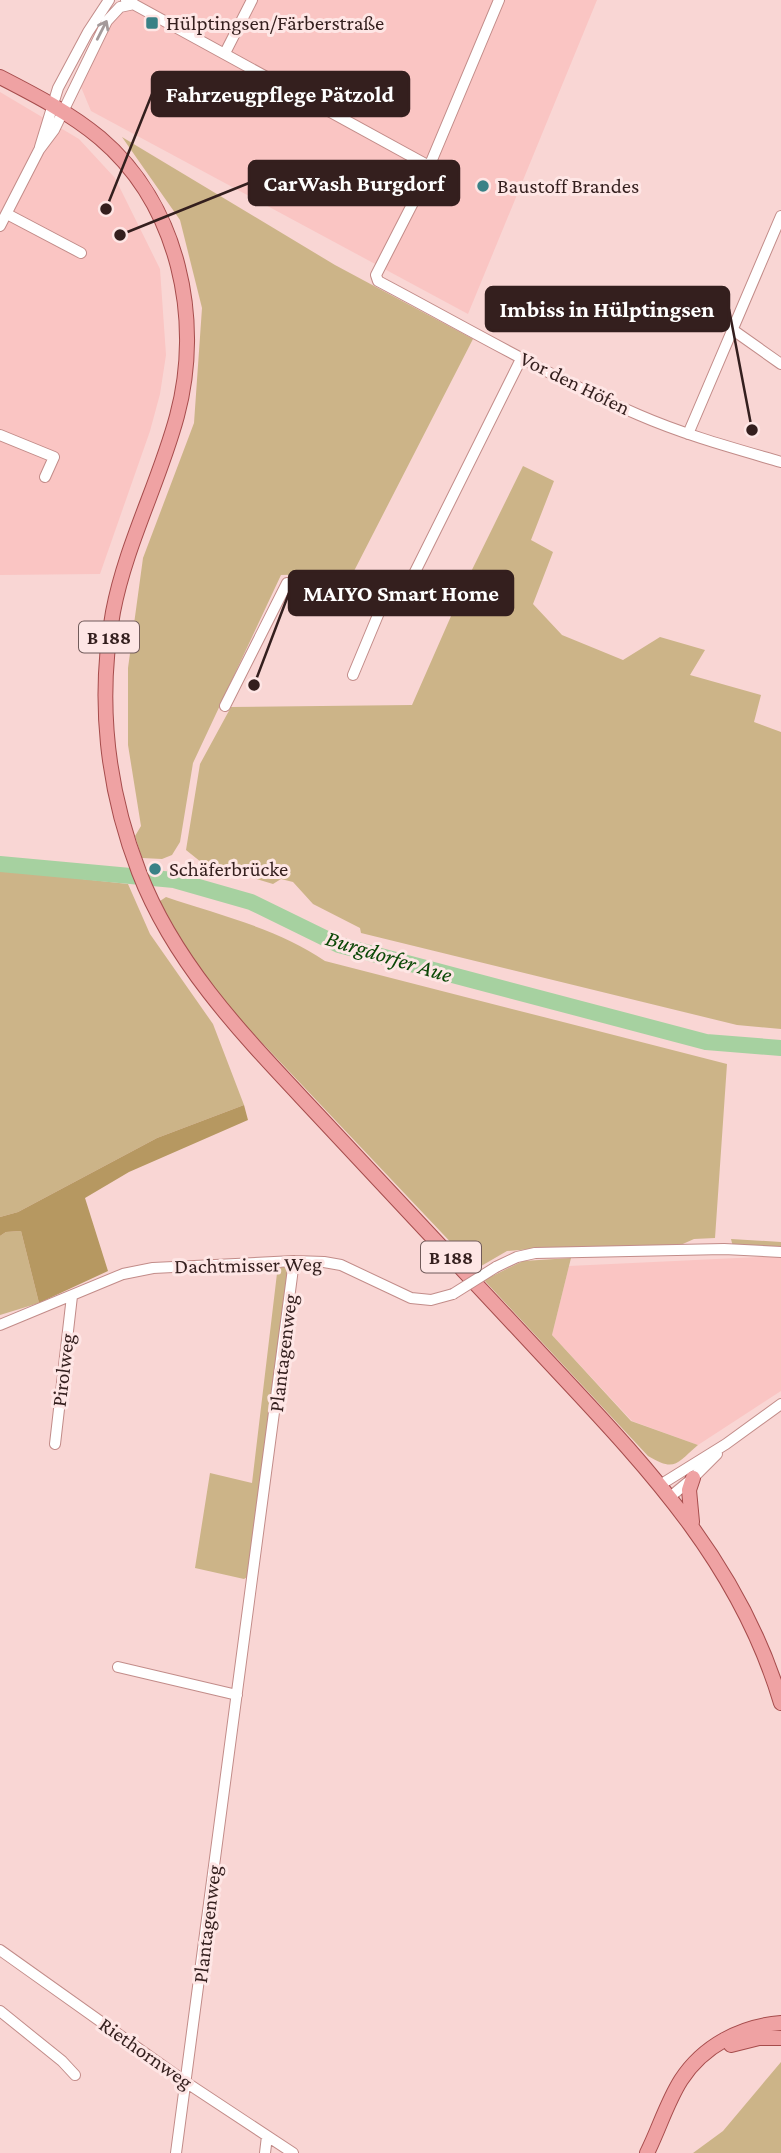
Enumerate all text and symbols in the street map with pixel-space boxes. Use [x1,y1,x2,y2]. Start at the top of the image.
place label: Hülptingsen/Färberstraße [166,11,384,35]
marker: Hülptingsen/Färberstraße [144,15,160,31]
one-way arrow [96,20,110,41]
callout: Fahrzeugpflege Pätzold [152,72,409,116]
text: Fahrzeugpflege Pätzold [166,81,395,107]
callout: CarWash Burgdorf [249,161,459,205]
text: CarWash Burgdorf [263,170,446,196]
place label: Baustoff Brandes [497,174,639,198]
marker: Baustoff Brandes [475,178,491,194]
callout: Imbiss in Hülptingsen [486,287,729,331]
text: Imbiss in Hülptingsen [500,296,715,322]
street label: Vor den Höfen [516,346,634,420]
callout: MAIYO Smart Home [289,571,513,615]
text: MAIYO Smart Home [303,580,499,606]
road number: B 188 [79,622,139,652]
place label: Schäferbrücke [169,857,288,881]
marker: Schäferbrücke [147,861,163,877]
water label: Burgdorfer Aue [323,924,455,988]
road number: B 188 [421,1242,481,1273]
street label: Dachtmisser Weg [174,1252,322,1278]
street label: Plantagenweg [264,1293,302,1413]
street label: Pirolweg [47,1332,79,1408]
street label: Plantagenweg [188,1864,226,1984]
street label: Riethornweg [95,2012,197,2094]

